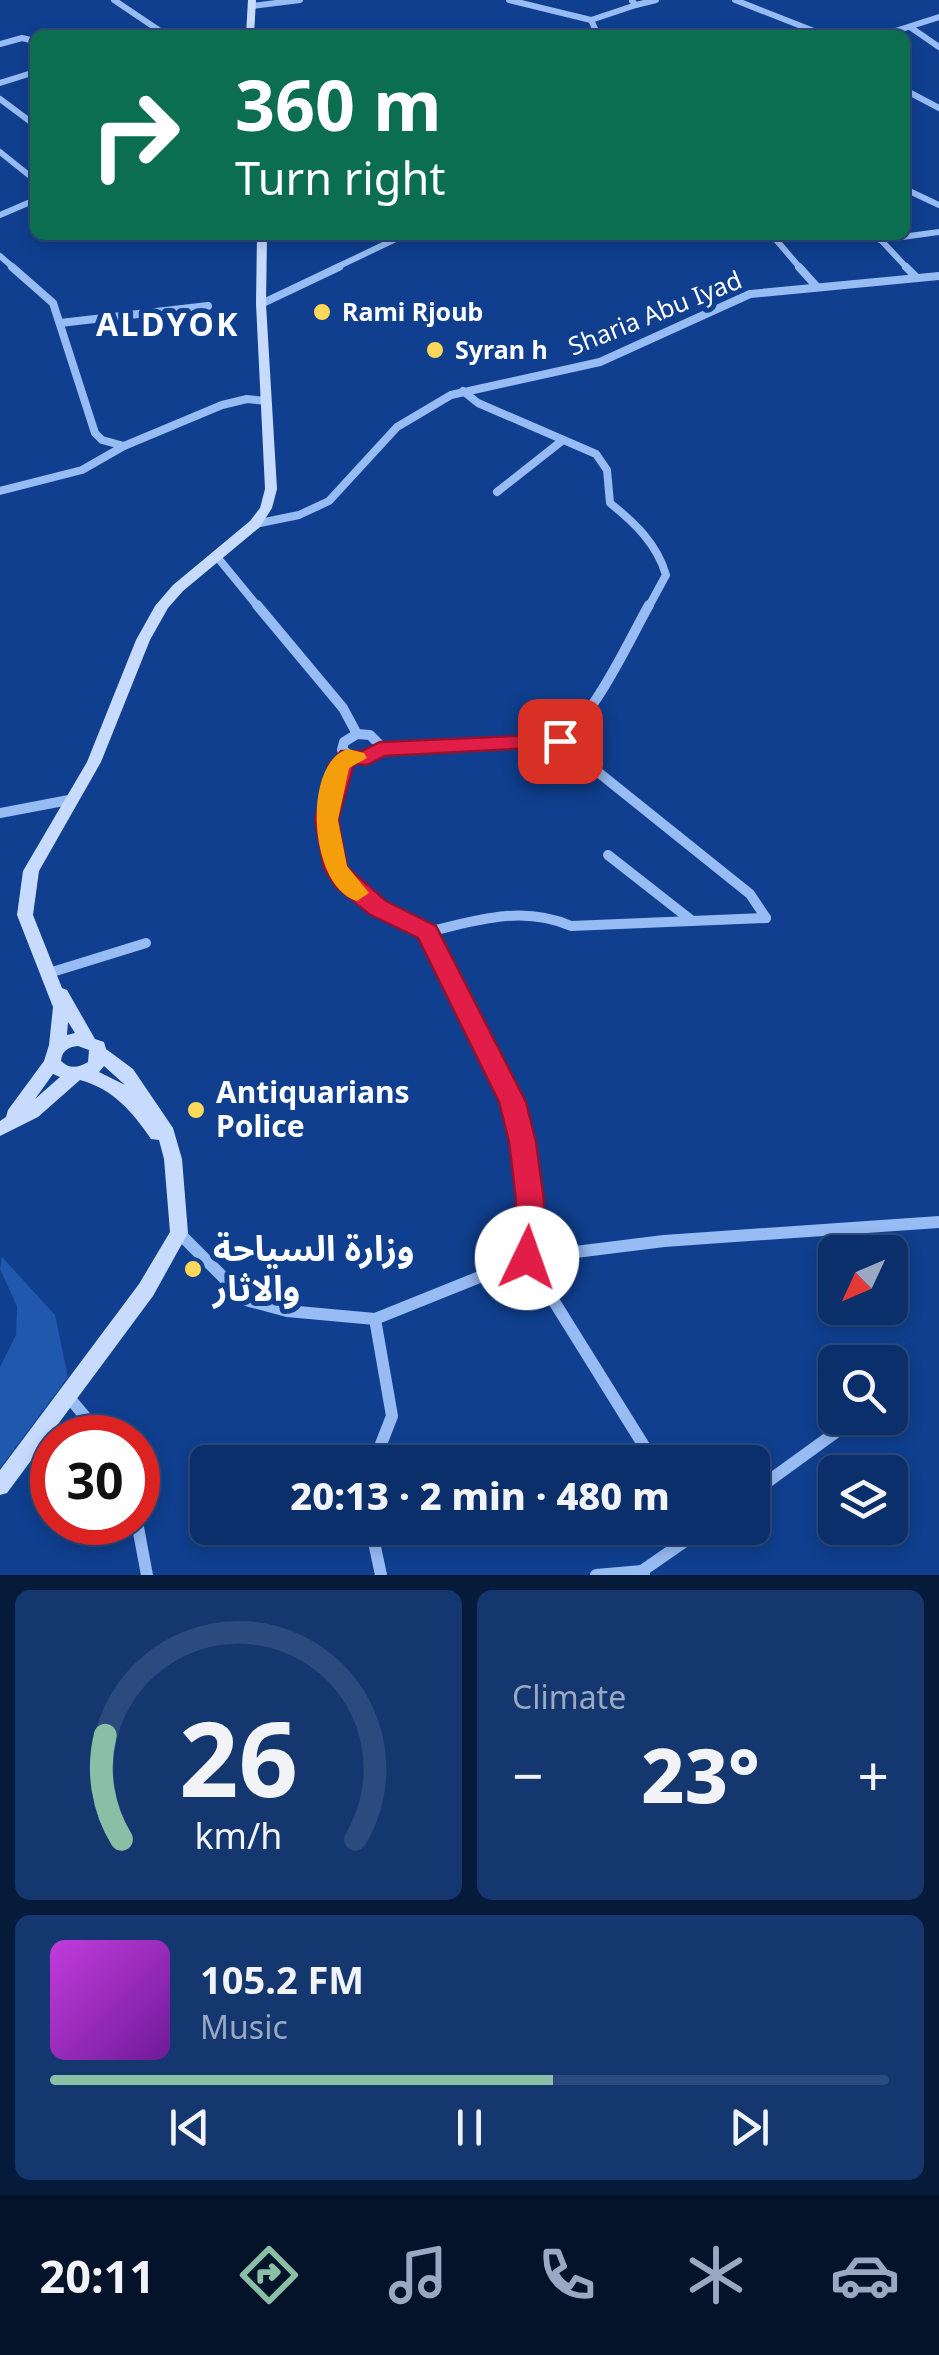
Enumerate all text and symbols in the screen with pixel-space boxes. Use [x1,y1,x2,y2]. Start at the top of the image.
text: 360 m [235,56,442,152]
icon: right [70,70,200,200]
text: Turn right [235,147,446,208]
street label: Sharia Abu Iyad [563,262,746,362]
place label: Rami Rjoub [342,294,483,328]
marker: Rami Rjoub [311,301,333,323]
district label: ALDYOK [96,302,240,345]
place label: Syran h [455,332,548,366]
marker: Syran h [424,339,446,361]
pin [518,699,603,784]
icon: arrive [533,714,588,769]
place label: Antiquarians Police [216,1071,410,1146]
marker: Antiquarians Police [185,1099,207,1121]
position arrow [475,1206,579,1310]
place label: وزارة السياحة والاثار [211,1224,414,1311]
north arrow [818,1235,908,1325]
map controls [818,1235,908,1545]
marker: وزارة السياحة والاثار [182,1258,204,1280]
button: search [818,1345,908,1435]
speed limit sign: 30 [30,1415,160,1545]
button: layers [818,1455,908,1545]
text: 20:13 · 2 min · 480 m [290,1469,670,1521]
text: Climate [512,1675,626,1718]
text: 26 [179,1686,298,1827]
text: 23° [641,1723,760,1825]
text: − [512,1737,543,1812]
text: + [858,1737,889,1812]
text: km/h [195,1811,282,1859]
text: 105.2 FM [200,1953,364,2005]
text: Music [200,2005,288,2048]
icon: previous [162,2100,217,2155]
icon: pause [442,2100,497,2155]
icon: next [722,2100,777,2155]
icon: directions [234,2240,304,2310]
icon: music [383,2240,453,2310]
icon: phone [532,2240,602,2310]
icon: climate [681,2240,751,2310]
icon: car [830,2240,900,2310]
text: 20:11 [39,2245,155,2306]

